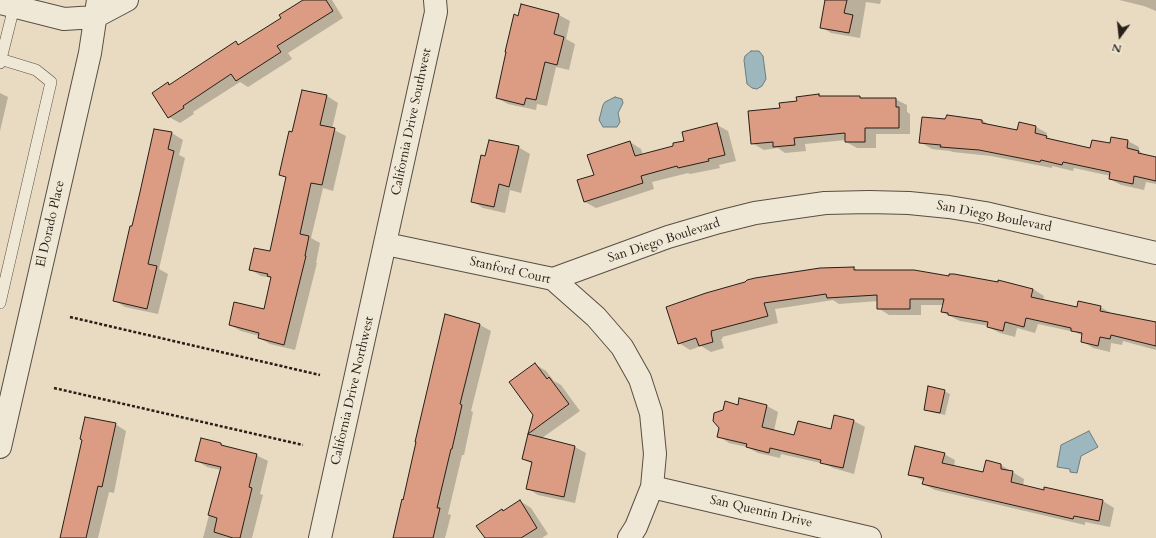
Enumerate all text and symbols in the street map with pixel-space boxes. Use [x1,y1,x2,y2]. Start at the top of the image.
north arrow [1100,16,1140,56]
text: N [1110,40,1123,57]
street label: California Drive Southwest [389,47,435,197]
street label: El Dorado Place [33,179,69,269]
street label: San Diego Boulevard [935,198,1053,236]
street label: San Diego Boulevard [606,216,722,266]
street label: Stanford Court [468,254,552,288]
street label: California Drive Northwest [328,315,378,467]
street label: San Quentin Drive [708,493,814,531]

